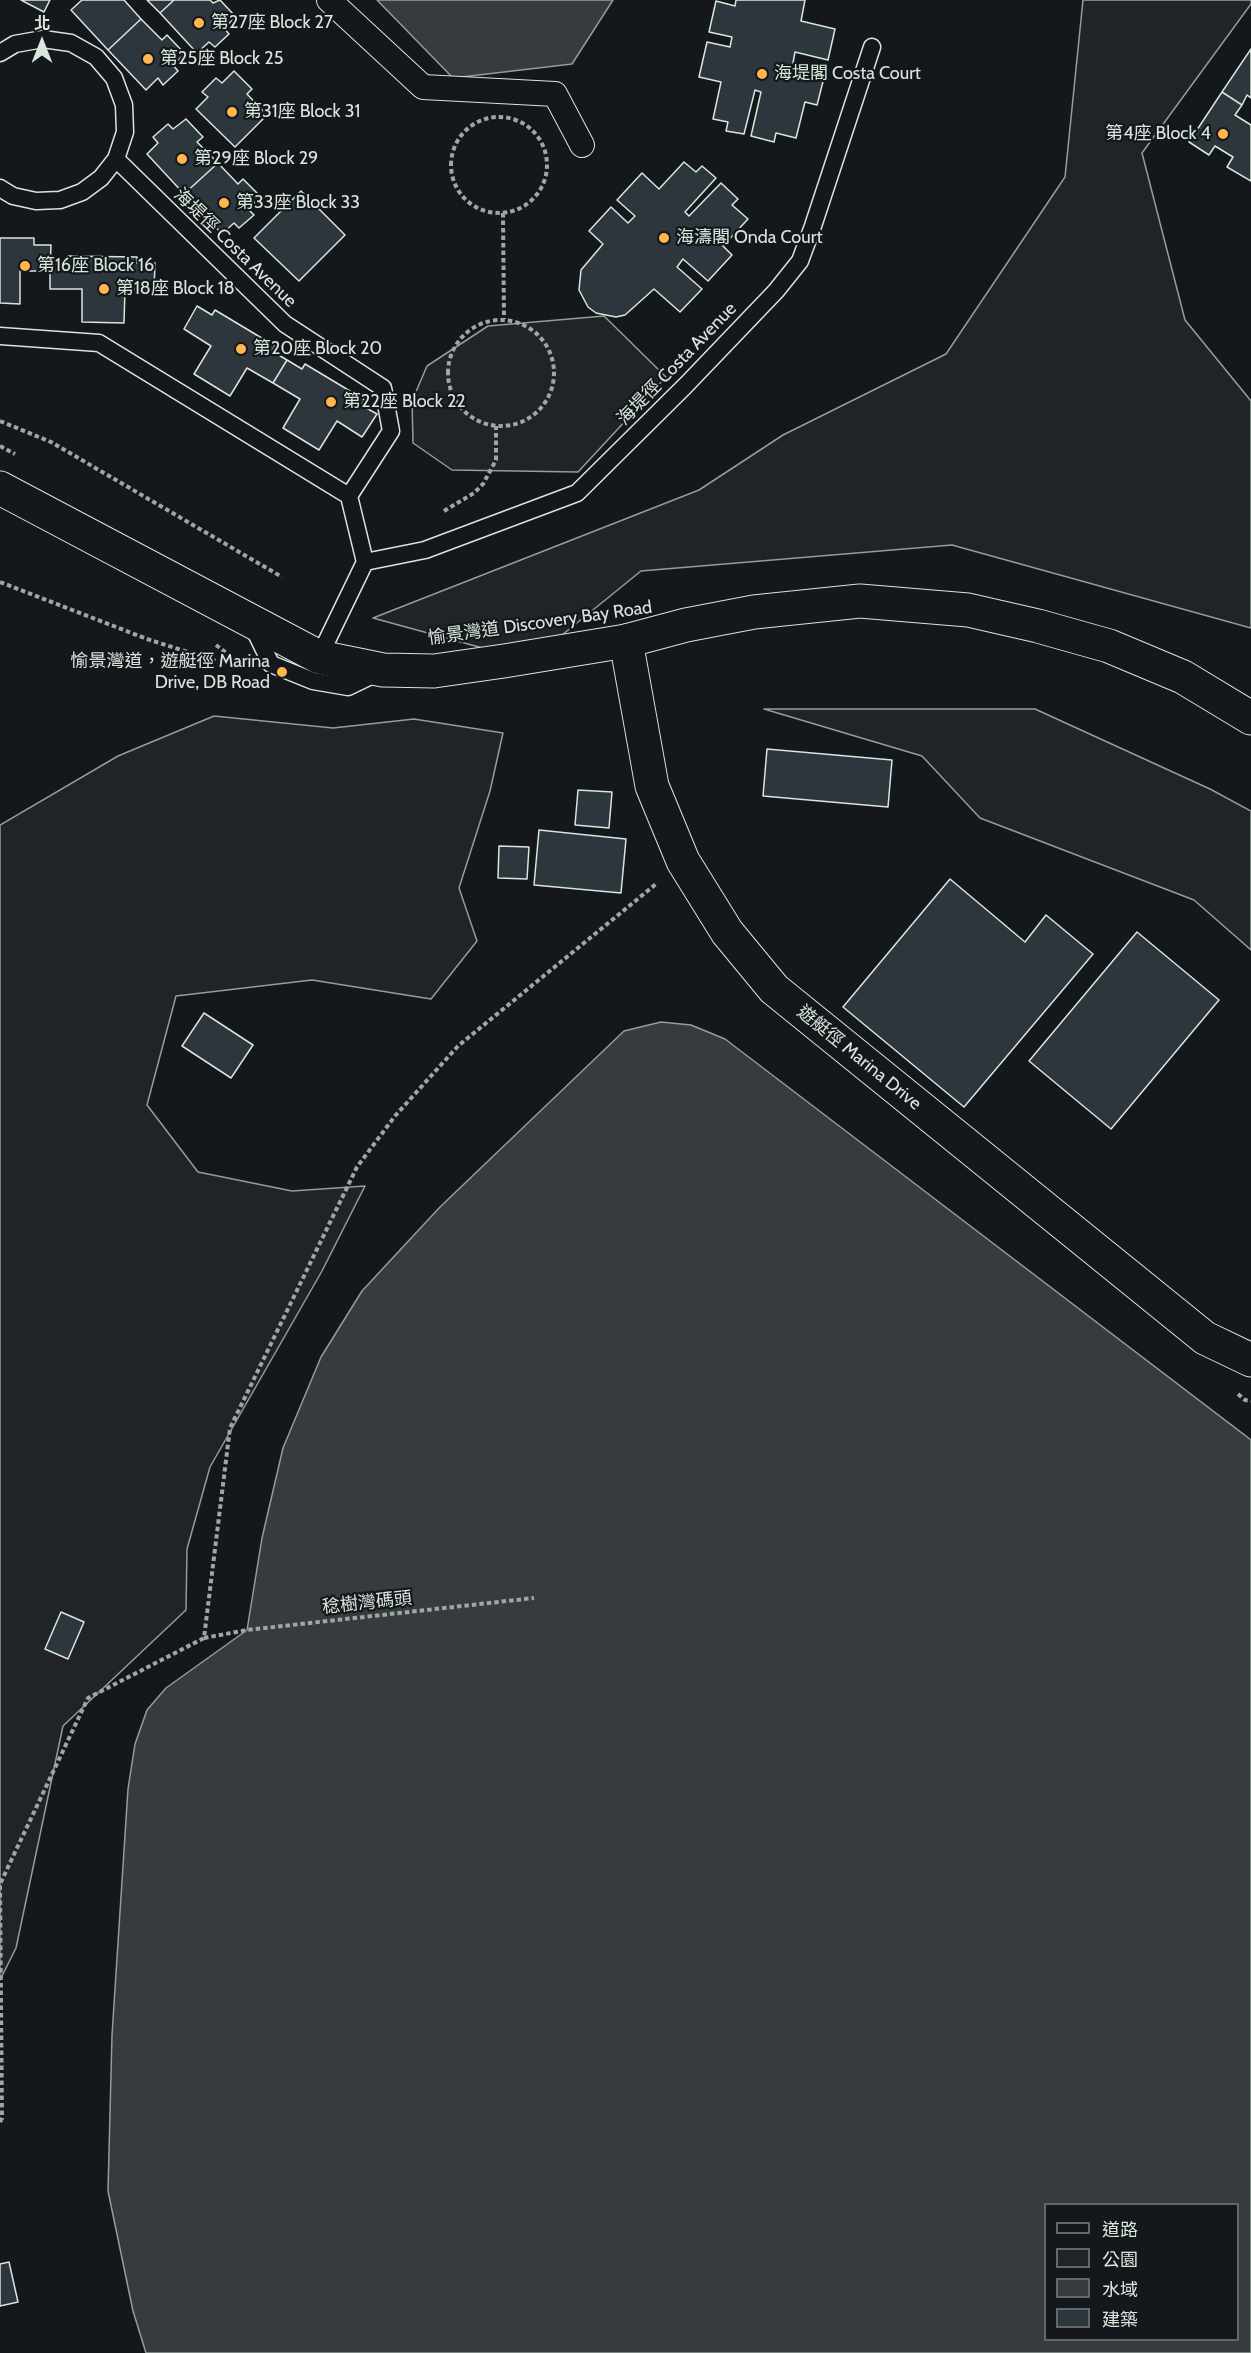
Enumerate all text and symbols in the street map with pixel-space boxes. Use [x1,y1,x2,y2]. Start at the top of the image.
north arrow [12,12,72,72]
place label: 第27座 Block 27 [211,12,333,34]
text: 北 [34,14,50,33]
marker: 第27座 Block 27 [192,16,206,30]
place label: 第25座 Block 25 [160,48,283,70]
marker: 第25座 Block 25 [141,52,155,66]
place label: 海堤閣 Costa Court [774,63,921,85]
marker: 海堤閣 Costa Court [755,67,769,81]
place label: 第31座 Block 31 [244,101,360,123]
marker: 第31座 Block 31 [225,105,239,119]
place label: 第4座 Block 4 [1105,123,1211,145]
marker: 第4座 Block 4 [1216,127,1230,141]
place label: 第29座 Block 29 [194,148,318,170]
marker: 第29座 Block 29 [175,152,189,166]
street label: 海堤徑 Costa Avenue [169,184,301,312]
place label: 第33座 Block 33 [236,192,360,214]
marker: 第33座 Block 33 [217,196,231,210]
place label: 海濤閣 Onda Court [676,227,822,249]
marker: 海濤閣 Onda Court [657,231,671,245]
place label: 第16座 Block 16 [37,255,154,277]
marker: 第16座 Block 16 [18,259,32,273]
place label: 第18座 Block 18 [116,278,235,300]
marker: 第18座 Block 18 [97,282,111,296]
street label: 海堤徑 Costa Avenue [613,298,741,430]
place label: 第20座 Block 20 [253,338,382,360]
marker: 第20座 Block 20 [234,342,248,356]
place label: 第22座 Block 22 [343,391,466,413]
marker: 第22座 Block 22 [324,395,338,409]
street label: 愉景灣道 Discovery Bay Road [427,597,653,649]
place label: 愉景灣道，遊艇徑 Marina Drive, DB Road [71,651,270,694]
marker: 愉景灣道，遊艇徑 Marina Drive, DB Road [275,665,289,679]
street label: 遊艇徑 Marina Drive [792,1001,926,1115]
street label: 稔樹灣碼頭 [321,1588,413,1618]
legend [1044,2203,1239,2341]
text: 道路 [1102,2219,1138,2241]
text: 公園 [1102,2249,1138,2271]
text: 水域 [1102,2279,1138,2301]
text: 建築 [1102,2309,1138,2331]

